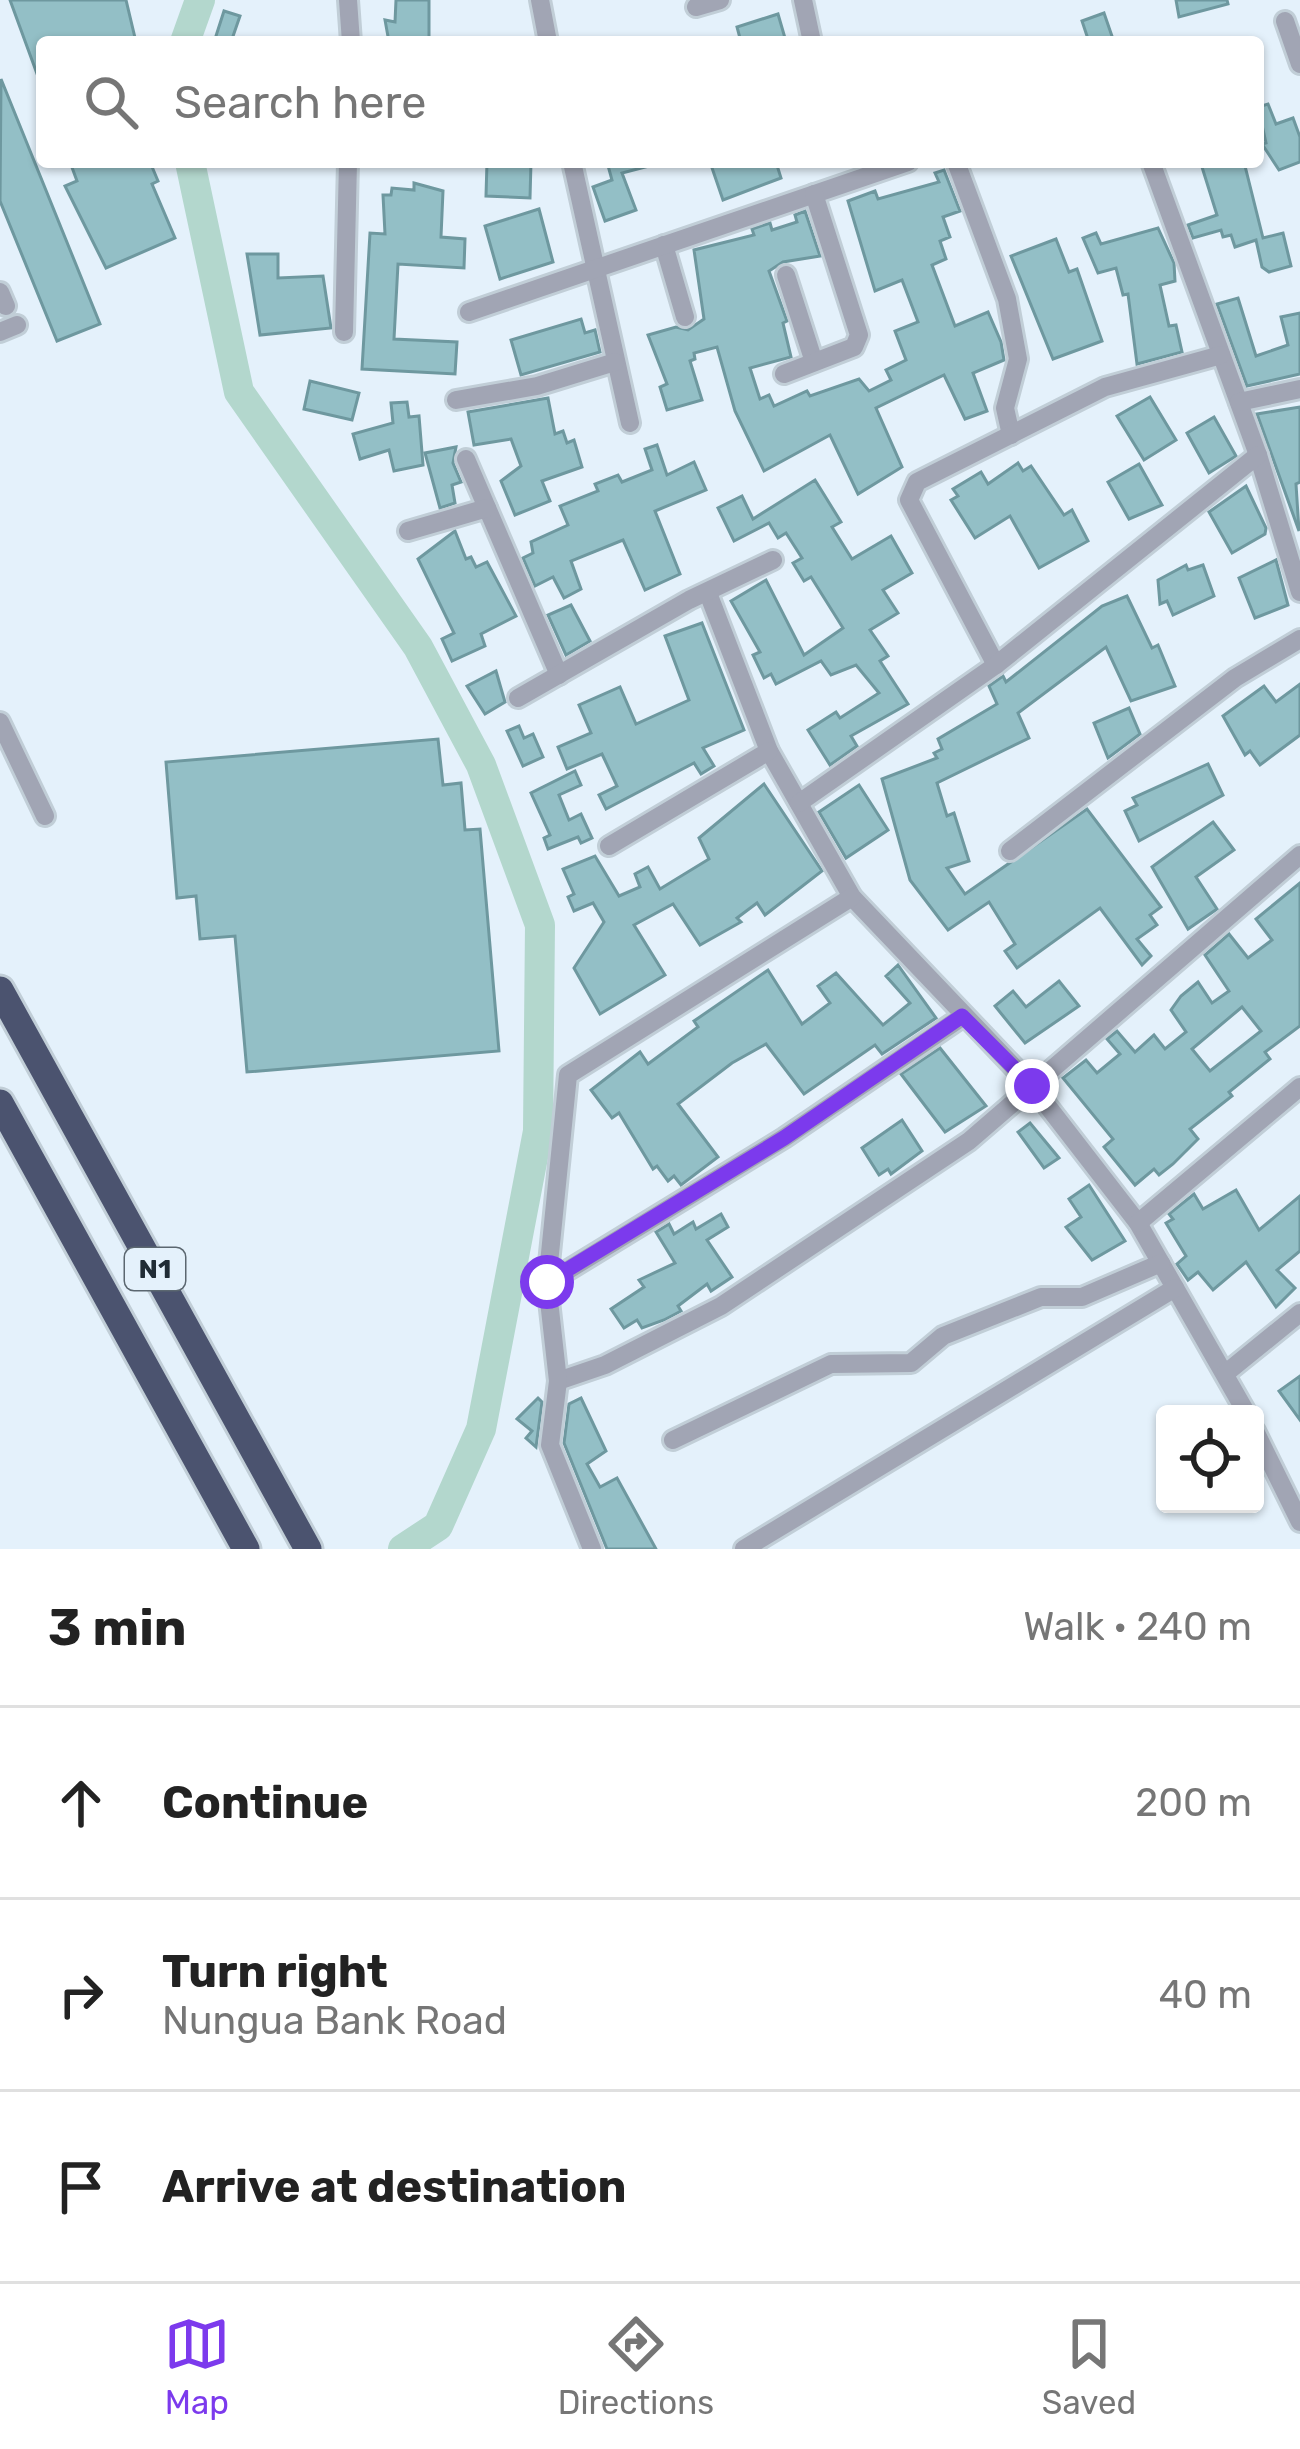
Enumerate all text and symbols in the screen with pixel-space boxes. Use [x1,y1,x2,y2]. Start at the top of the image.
search box [36,36,1264,168]
icon: search [78,69,144,135]
text: Search here [174,76,426,129]
route end [1005,1059,1059,1113]
road number: N1 [125,1248,185,1290]
route start [520,1255,574,1309]
map controls [1156,1405,1264,1513]
button: locate [1156,1405,1264,1513]
text: 3 min [48,1597,187,1658]
text: Walk · 240 m [1023,1604,1252,1650]
icon: ahead [48,1770,114,1836]
text: Continue [162,1776,368,1829]
text: 200 m [1135,1780,1252,1826]
text: Turn right [162,1945,388,1998]
icon: right [48,1962,114,2028]
text: 40 m [1159,1972,1252,2018]
text: Nungua Bank Road [162,1998,507,2044]
icon: arrive [48,2154,114,2220]
text: Arrive at destination [162,2160,627,2213]
tab: Map [164,2311,230,2422]
tab: Directions [558,2311,714,2422]
tab: Saved [1042,2311,1136,2422]

